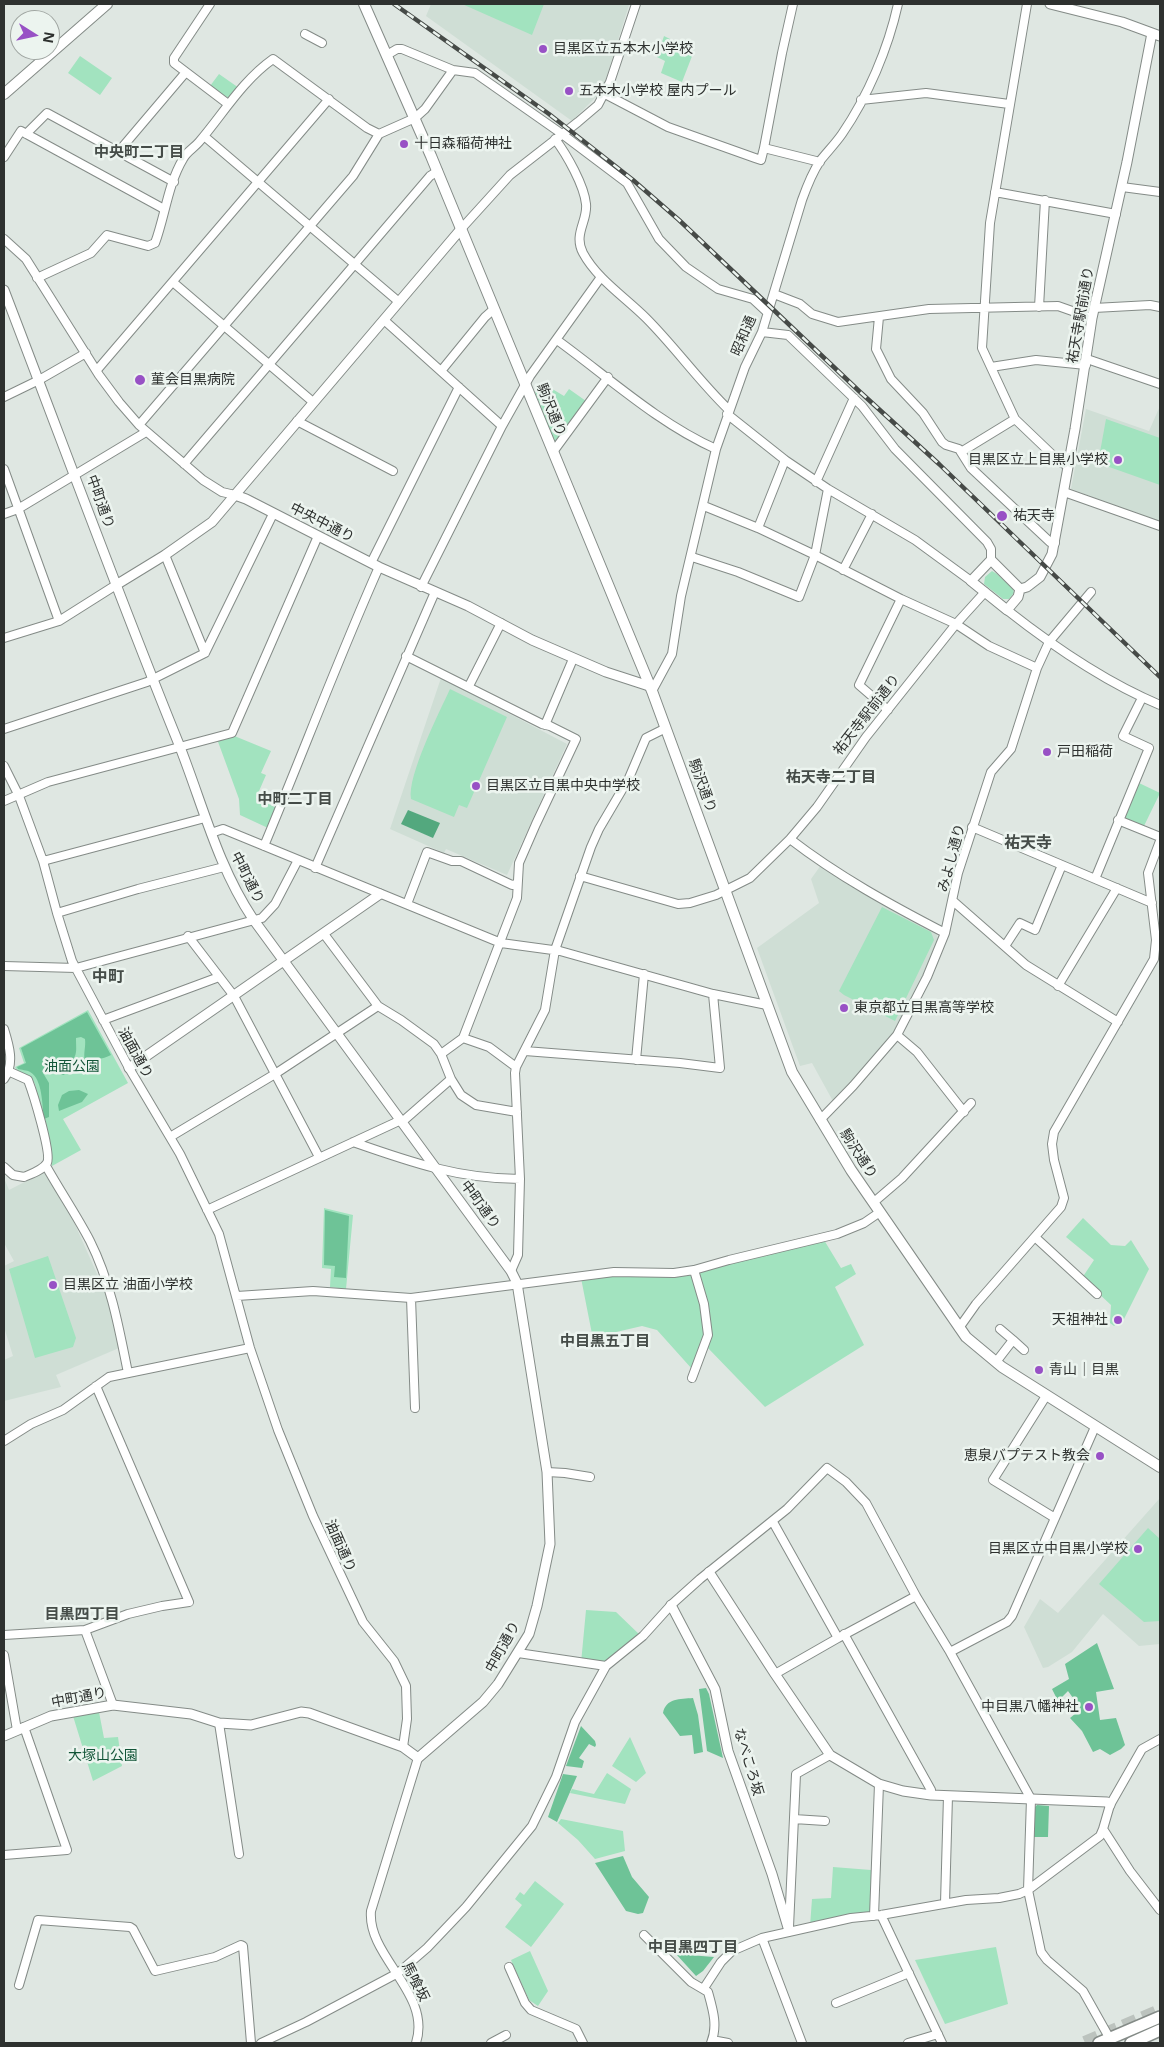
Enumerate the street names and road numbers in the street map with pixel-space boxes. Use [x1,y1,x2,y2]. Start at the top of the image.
street label: 祐天寺駅前通り [1064,265,1098,365]
street label: 昭和通 [728,313,760,359]
street label: 駒沢通り [533,381,569,439]
street label: 中町通り [83,473,117,531]
street label: 中央中通り [287,500,357,546]
street label: 祐天寺駅前通り [830,671,904,759]
street label: 駒沢通り [685,757,719,815]
street label: みよし通り [935,822,969,894]
street label: 中町通り [227,849,267,907]
street label: 油面通り [114,1024,156,1082]
street label: 駒沢通り [836,1126,880,1182]
street label: 中町通り [457,1177,503,1233]
street label: 油面通り [321,1517,359,1575]
street label: 中町通り [482,1618,524,1676]
street label: 中町通り [50,1684,108,1712]
street label: なべころ坂 [730,1726,766,1798]
street label: 馬喰坂 [398,1959,432,2005]

